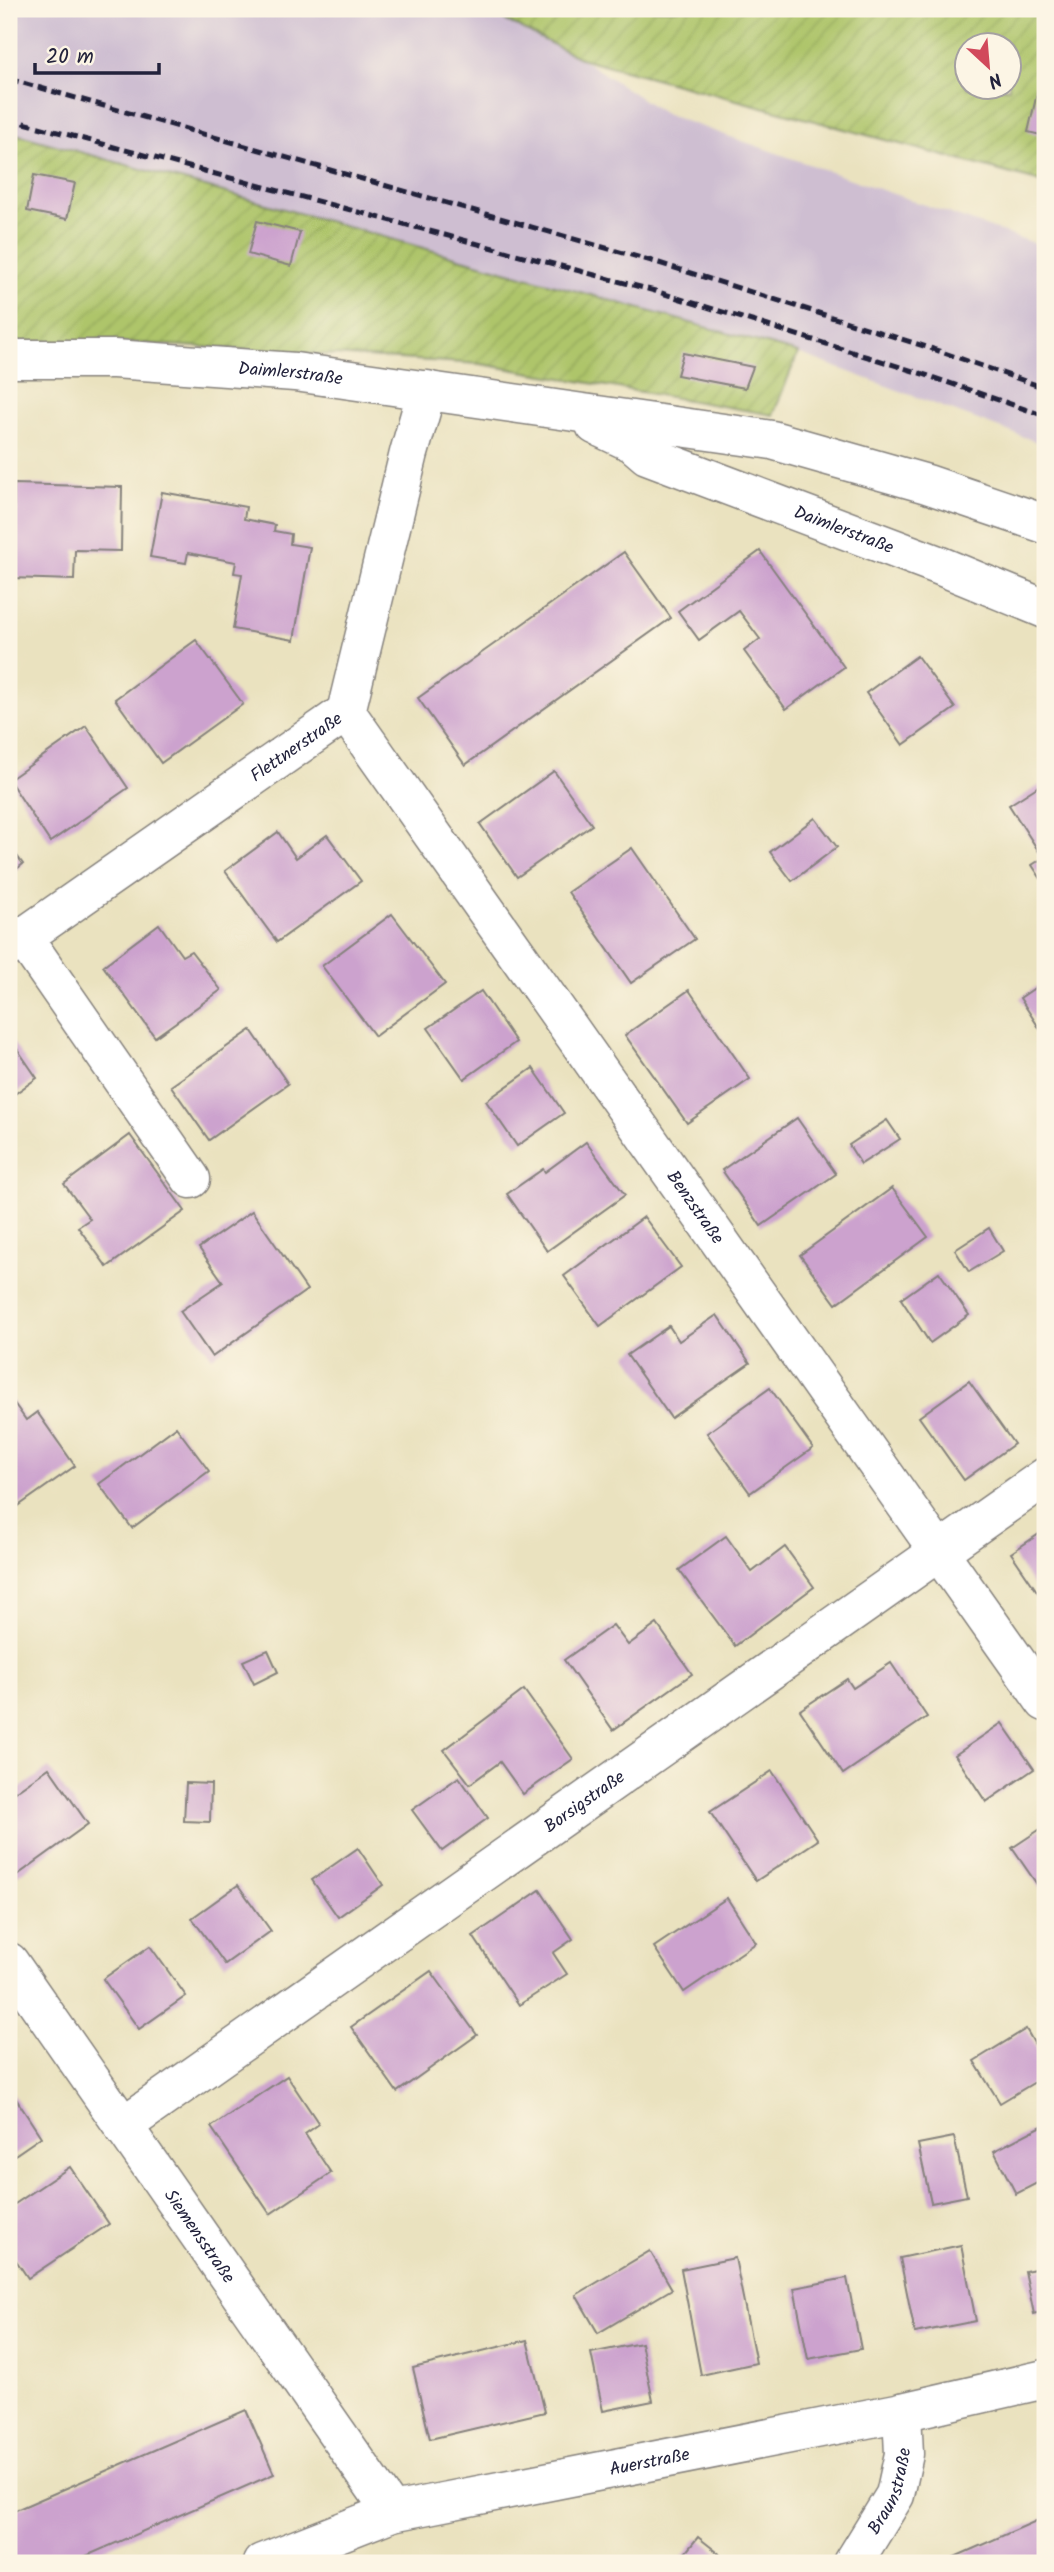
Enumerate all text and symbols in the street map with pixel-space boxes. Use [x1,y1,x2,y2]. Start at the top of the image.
scale bar [35,32,159,76]
north arrow [953,32,1023,102]
text: 20 m [46,41,94,74]
text: N [983,63,1007,96]
street label: Daimlerstraße [237,355,344,395]
street label: Daimlerstraße [789,499,898,563]
street label: Flettnerstraße [245,705,349,791]
street label: Benzstraße [658,1165,731,1251]
street label: Borsigstraße [538,1764,632,1841]
street label: Siemensstraße [155,2184,242,2290]
street label: Auerstraße [607,2441,692,2485]
street label: Braunstraße [861,2447,920,2541]

